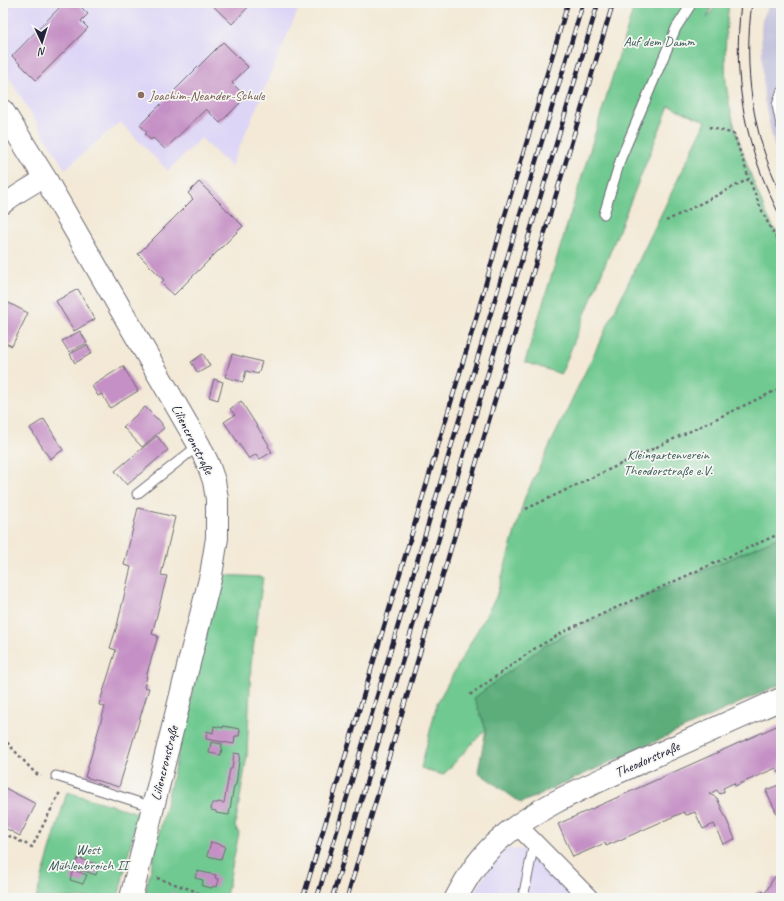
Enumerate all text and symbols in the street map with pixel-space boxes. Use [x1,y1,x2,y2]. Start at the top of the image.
north arrow [22,22,62,62]
park label: Auf dem Damm [623,33,696,50]
text: N [37,45,47,59]
place label: Joachim-Neander-Schule [148,87,266,104]
marker: Joachim-Neander-Schule [136,90,146,100]
street label: Liliencronstraße [168,401,218,478]
park label: Kleingartenverein Theodorstraße e.V. [623,446,713,479]
street label: Liliencronstraße [147,723,182,802]
street label: Theodorstraße [612,737,683,781]
park label: West Mühlenbroich II [48,841,132,874]

